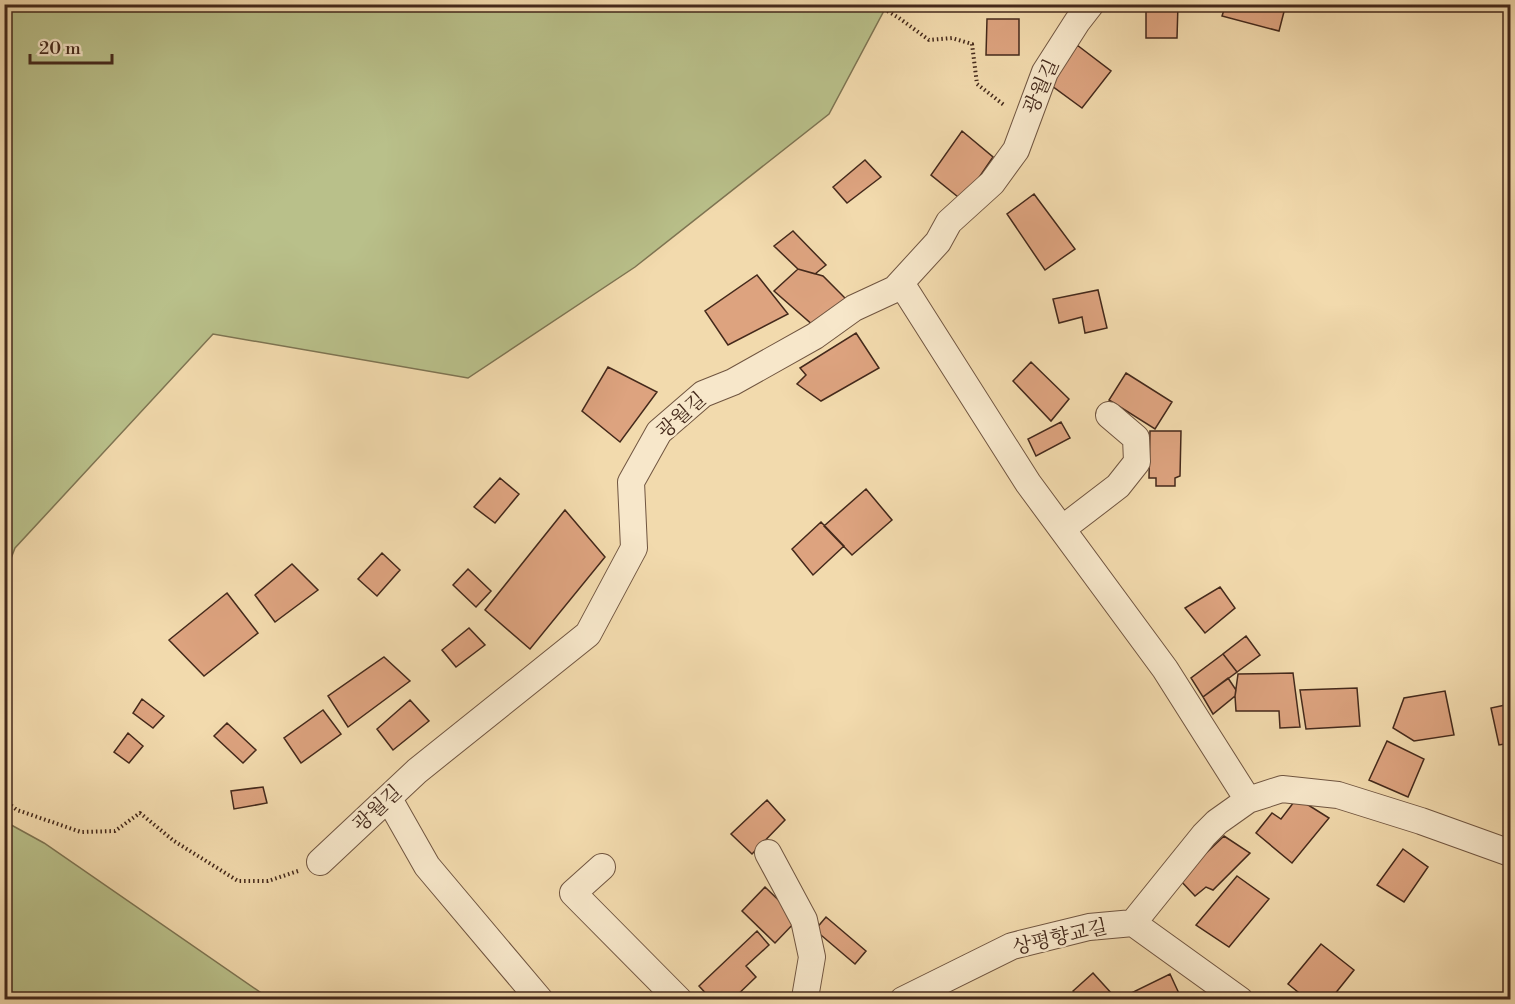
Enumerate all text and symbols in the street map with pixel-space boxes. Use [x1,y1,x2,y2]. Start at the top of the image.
scale bar [30,27,112,65]
text: 20 m [39,37,81,60]
street label: 광월길 [1019,55,1065,119]
street label: 광월길 [652,387,712,445]
street label: 광월길 [348,780,408,838]
street label: 상평향교길 [1010,915,1110,961]

